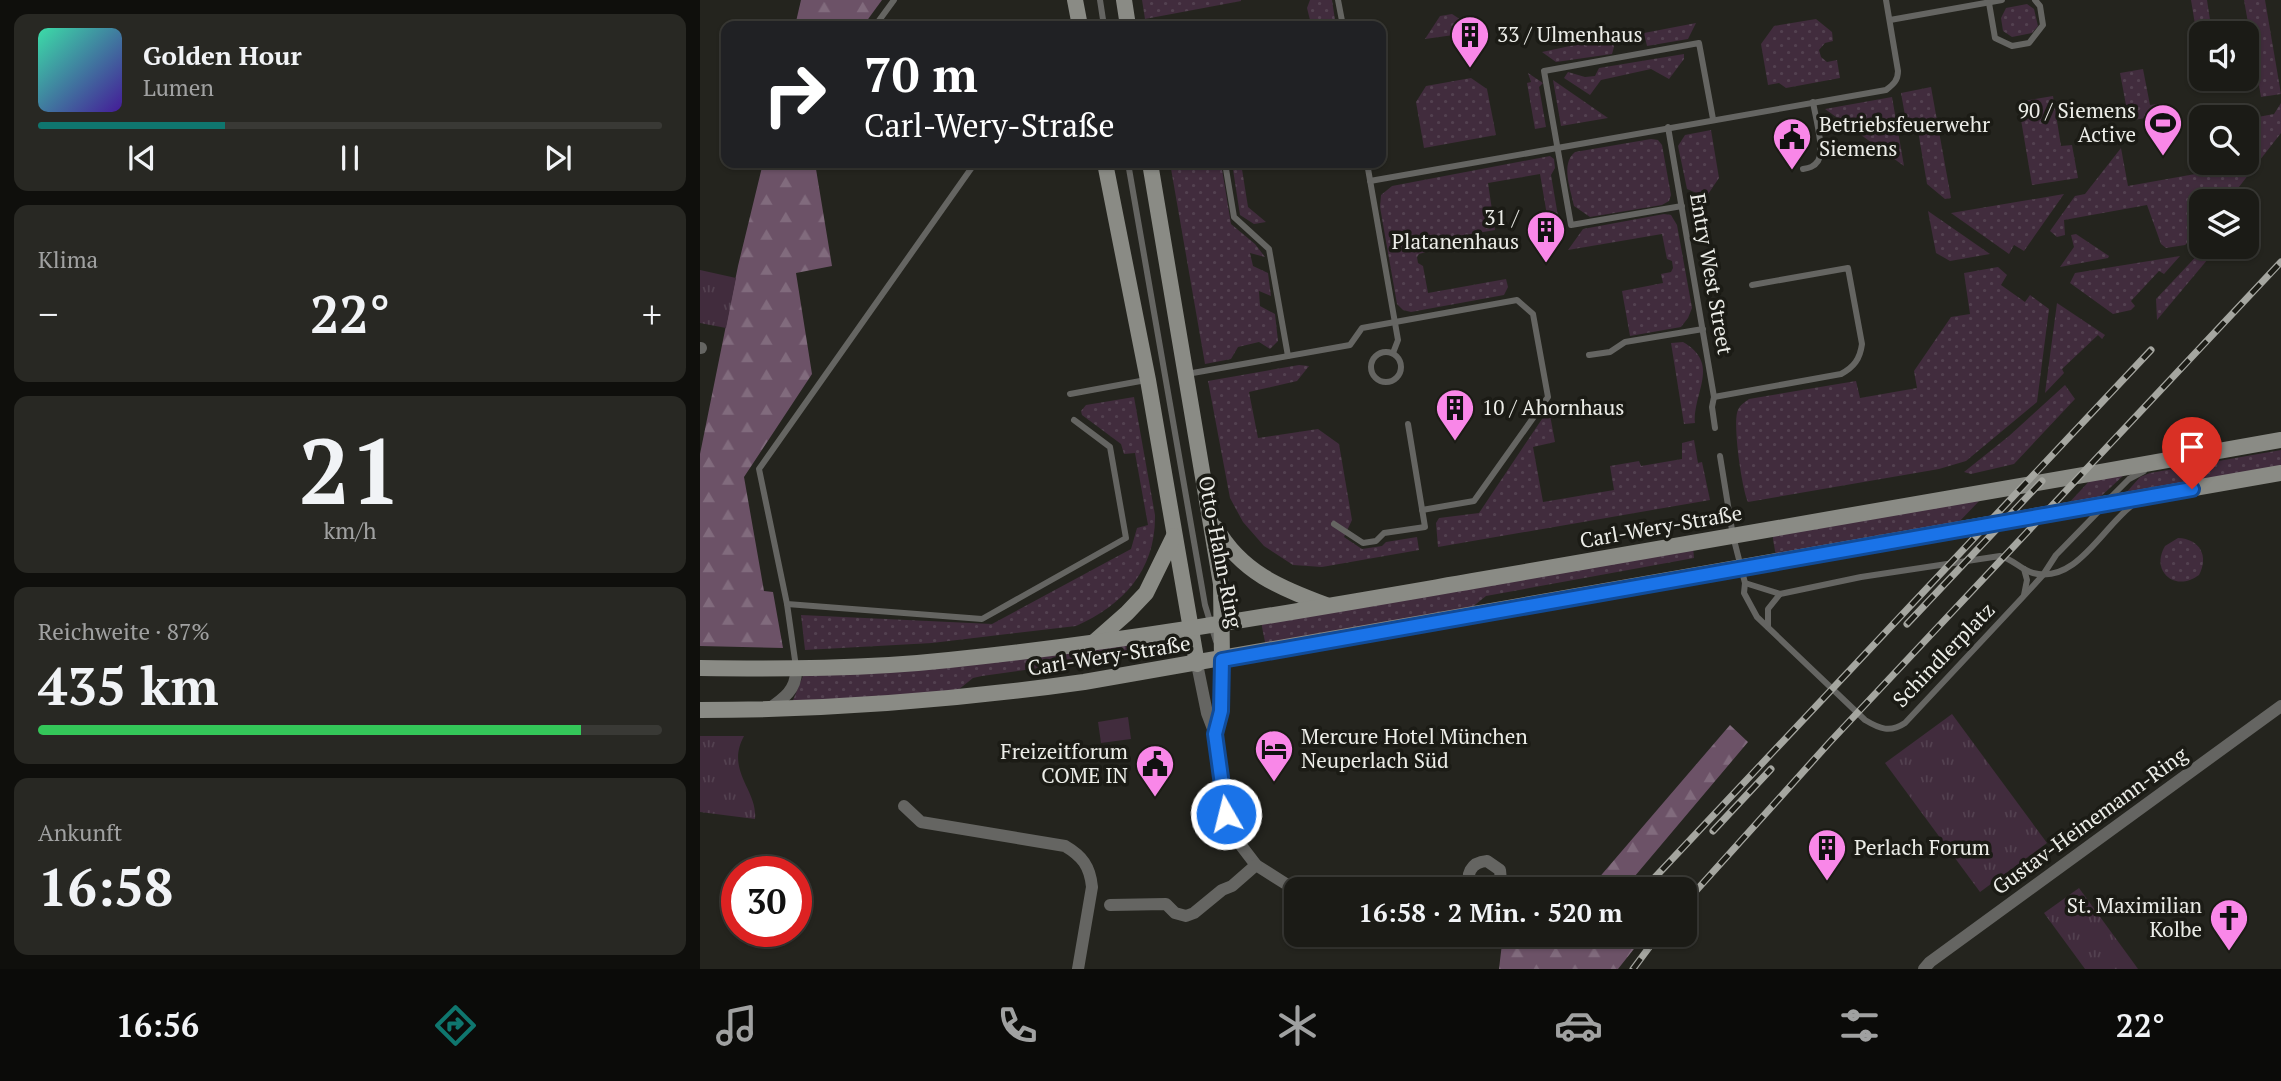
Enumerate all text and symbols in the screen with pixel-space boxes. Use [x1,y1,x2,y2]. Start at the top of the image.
building icon: 33 / Ulmenhaus [1449,14,1491,69]
place label: 33 / Ulmenhaus [1497,20,1643,48]
map controls [2189,21,2259,259]
button: sound [2189,21,2259,91]
text: Golden Hour [143,38,302,72]
text: 70 m [864,41,978,106]
icon: right [749,49,840,140]
text: Lumen [143,72,214,103]
place label: 90 / Siemens Active [2018,96,2136,148]
sports icon: 90 / Siemens Active [2142,102,2184,157]
text: Carl-Wery-Straße [864,104,1115,146]
button: search [2189,105,2259,175]
place label: Betriebsfeuerwehr Siemens [1819,110,1990,162]
public building icon: Betriebsfeuerwehr Siemens [1771,116,1813,171]
icon: previous [123,139,161,177]
icon: pause [331,139,369,177]
icon: next [539,139,577,177]
button: layers [2189,189,2259,259]
street label: Entry West Street [1684,191,1740,357]
place label: 31 / Platanenhaus [1392,203,1520,255]
building icon: 31 / Platanenhaus [1525,209,1567,264]
text: Klima [38,244,98,275]
text: 22° [310,279,390,348]
text: − [38,289,58,339]
text: + [642,289,662,339]
building icon: 10 / Ahornhaus [1434,387,1476,442]
place label: 10 / Ahornhaus [1482,393,1624,421]
text: 21 [299,409,401,530]
pin [2162,417,2222,489]
icon: arrive [2173,428,2211,466]
street label: Otto-Hahn-Ring [1193,473,1250,631]
street label: Carl-Wery-Straße [1577,498,1744,554]
text: km/h [323,515,377,546]
street label: Schindlerplatz [1886,596,2000,713]
text: Reichweite · 87% [38,616,210,647]
street label: Carl-Wery-Straße [1025,628,1192,682]
text: 435 km [38,651,219,720]
place label: Mercure Hotel München Neuperlach Süd [1301,722,1528,774]
hotel icon: Mercure Hotel München Neuperlach Süd [1253,728,1295,783]
place label: Freizeitforum COME IN [1000,737,1128,789]
street label: Gustav-Heinemann-Ring [1986,739,2193,900]
public building icon: Freizeitforum COME IN [1134,743,1176,798]
position arrow [1189,777,1263,851]
text: Ankunft [38,817,122,848]
building icon: Perlach Forum [1806,827,1848,882]
place label: Perlach Forum [1854,833,1990,861]
text: 16:58 [38,852,173,921]
speed limit sign: 30 [721,856,812,947]
place label: St. Maximilian Kolbe [2067,891,2203,943]
text: 16:58 · 2 Min. · 520 m [1358,895,1623,929]
church icon: St. Maximilian Kolbe [2208,897,2250,952]
icon: directions [431,1001,480,1050]
icon: music [712,1001,761,1050]
icon: phone [993,1001,1042,1050]
icon: climate [1273,1001,1322,1050]
icon: car [1554,1001,1603,1050]
icon: filters [1835,1001,1884,1050]
text: 16:56 [116,1004,199,1046]
text: 22° [2116,1004,2165,1046]

